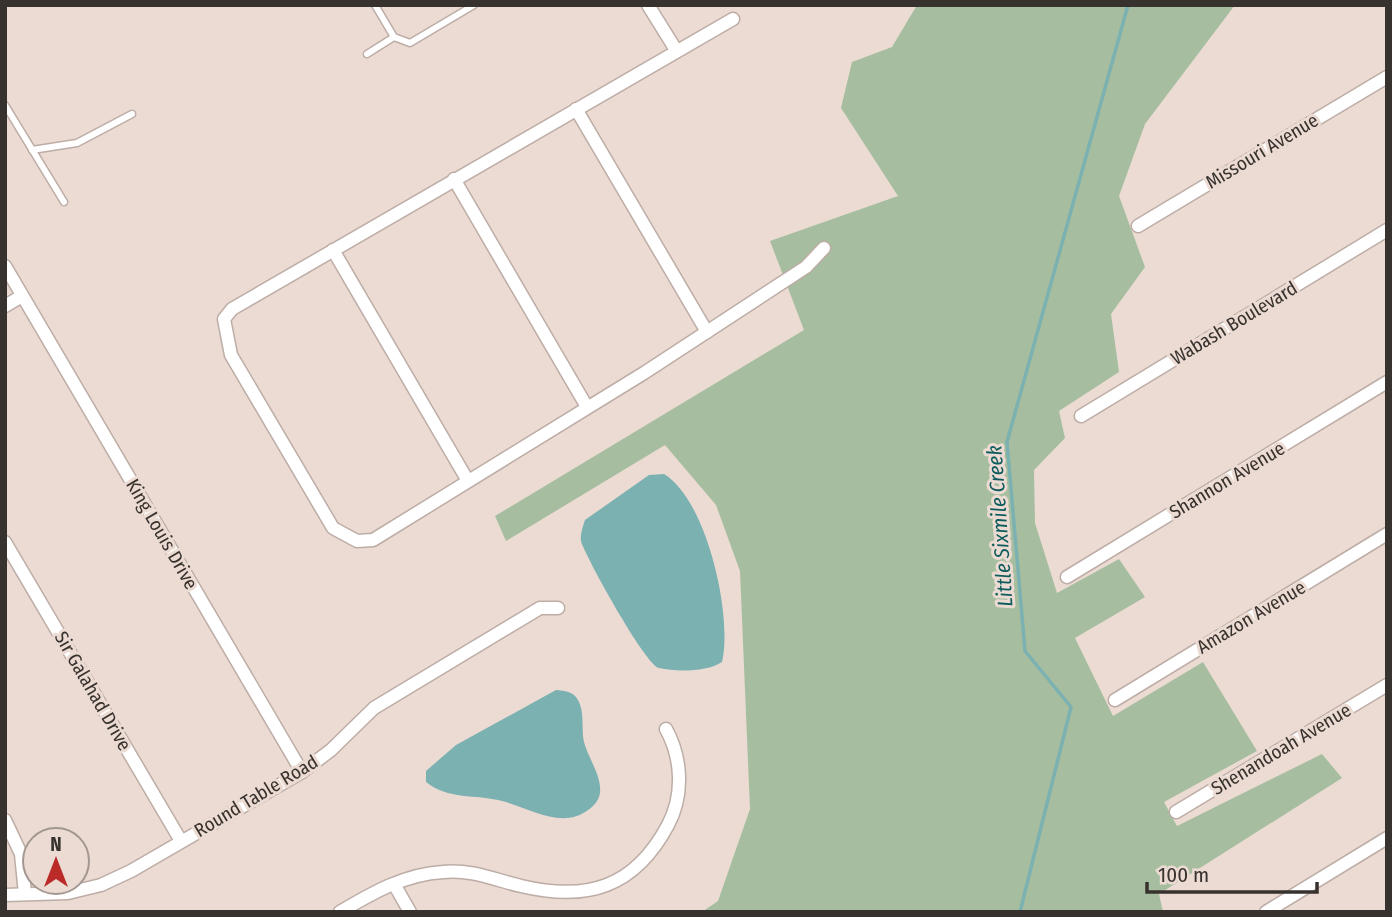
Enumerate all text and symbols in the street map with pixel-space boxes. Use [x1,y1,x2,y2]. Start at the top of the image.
street label: Missouri Avenue [1202,108,1322,194]
street label: Wabash Boulevard [1167,276,1301,370]
street label: Shannon Avenue [1165,437,1289,523]
water label: Little Sixmile Creek [981,444,1019,608]
street label: King Louis Drive [121,475,203,593]
street label: Amazon Avenue [1192,576,1310,658]
street label: Sir Galahad Drive [50,627,136,755]
street label: Shenandoah Avenue [1207,698,1355,800]
street label: Round Table Road [190,750,322,842]
north arrow [21,826,91,896]
text: N [50,833,62,856]
scale bar [1147,850,1317,894]
text: 100 m [1158,862,1209,888]

